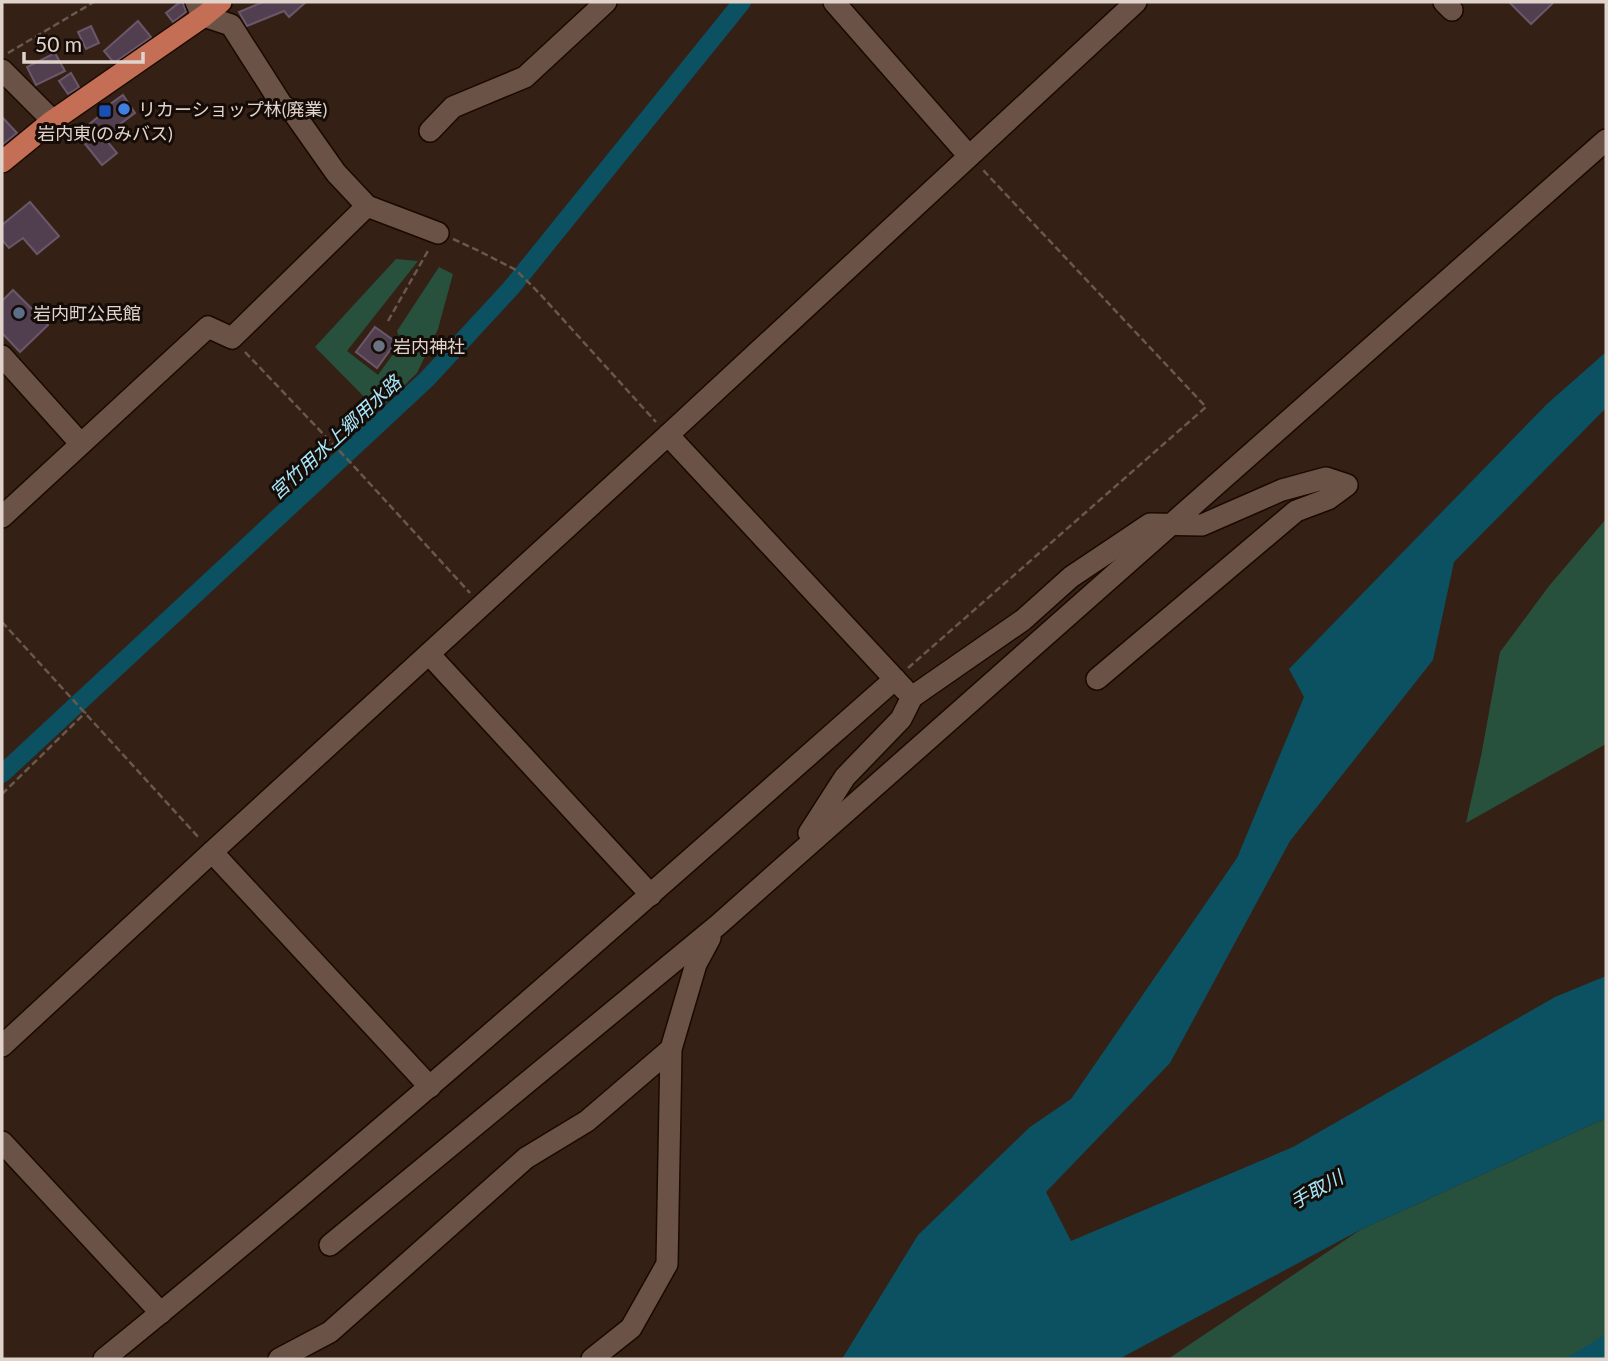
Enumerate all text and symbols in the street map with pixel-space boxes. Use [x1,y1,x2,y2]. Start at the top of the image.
scale bar [24,21,144,65]
text: 50 m [35,31,82,56]
place label: リカーショップ林(廃業) [138,98,327,120]
marker: リカーショップ林(廃業) [116,101,132,117]
marker: 岩内東(のみバス) [97,103,113,119]
place label: 岩内東(のみバス) [37,122,173,144]
place label: 岩内町公民館 [33,302,141,324]
marker: 岩内町公民館 [11,305,27,321]
place label: 岩内神社 [393,335,465,357]
marker: 岩内神社 [371,338,387,354]
water label: 宮竹用水上郷用水路 [265,369,407,504]
water label: 手取川 [1285,1164,1348,1213]

